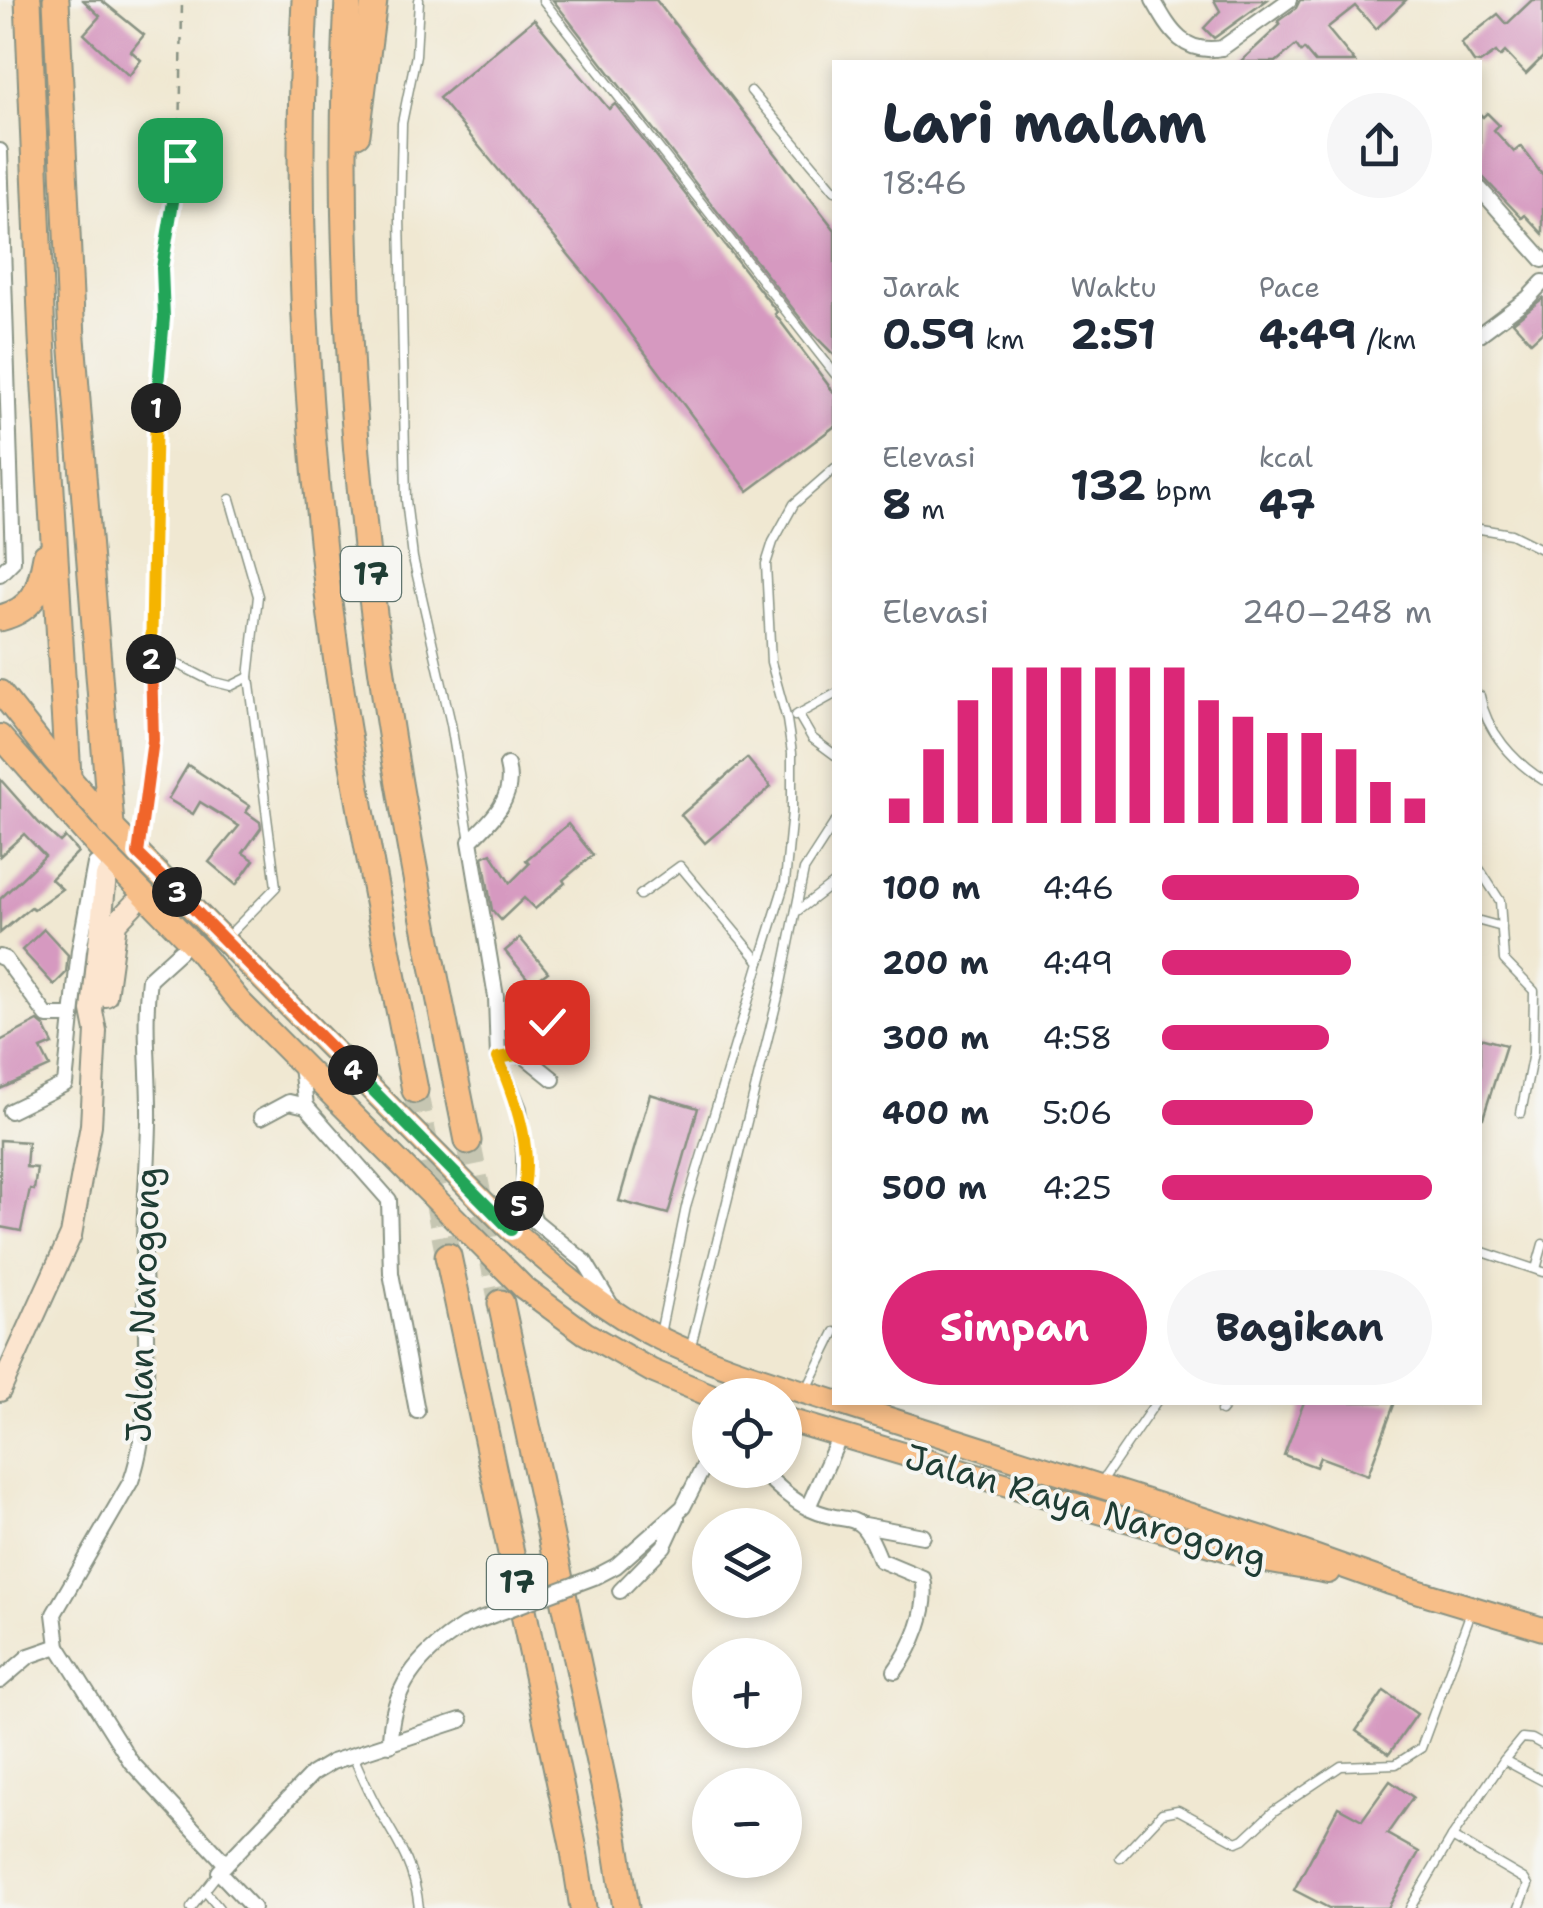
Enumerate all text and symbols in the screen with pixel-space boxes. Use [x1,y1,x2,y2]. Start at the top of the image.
text: Lari malam [882,86,1207,160]
button: share [1327,93,1432,198]
pin [138,118,223,203]
icon: arrive [153,133,208,188]
text: 18:46 [882,161,967,204]
text: Jarak [882,268,960,306]
text: Waktu [1070,268,1157,306]
text: Pace [1259,268,1320,306]
text: 0.59 [882,306,976,362]
text: 2:51 [1070,306,1156,362]
text: 4:49 [1259,306,1357,362]
text: km [976,320,1025,358]
text: /km [1357,320,1416,358]
pin: 1 [131,383,181,433]
text: 1 [150,389,162,427]
text: Elevasi [882,438,976,476]
text: kcal [1259,438,1313,476]
text: 132 [1070,457,1146,513]
text: bpm [1146,471,1212,509]
text: 8 [882,476,911,532]
text: 47 [1259,476,1316,532]
text: m [911,490,945,528]
road number: 17 [341,547,401,601]
text: Elevasi [882,590,989,633]
text: 240–248 m [1242,590,1432,633]
pin: 2 [126,634,176,684]
text: 2 [141,640,161,678]
text: 100 m [882,866,981,909]
text: 4:46 [1042,866,1114,909]
pin: 3 [152,867,202,917]
text: 3 [167,873,187,911]
text: 200 m [882,941,989,984]
text: 4:49 [1042,941,1113,984]
pin [505,980,590,1065]
icon: check [520,995,575,1050]
text: 300 m [882,1016,989,1059]
text: 4:58 [1042,1016,1112,1059]
pin: 4 [328,1045,378,1095]
text: 4 [343,1051,363,1089]
text: 400 m [882,1091,989,1134]
text: 5:06 [1042,1091,1112,1134]
street label: Jalan Narogong [114,1166,171,1444]
text: 500 m [882,1166,987,1209]
text: 4:25 [1042,1166,1112,1209]
pin: 5 [494,1181,544,1231]
text: 5 [510,1187,528,1225]
button: Simpan [882,1270,1147,1385]
button: Bagikan [1167,1270,1432,1385]
map controls [692,1378,802,1878]
button: locate [692,1378,802,1488]
street label: Jalan Raya Narogong [900,1432,1273,1581]
button: layers [692,1508,802,1618]
road number: 17 [487,1555,547,1609]
button: + [692,1638,802,1748]
button: − [692,1768,802,1878]

